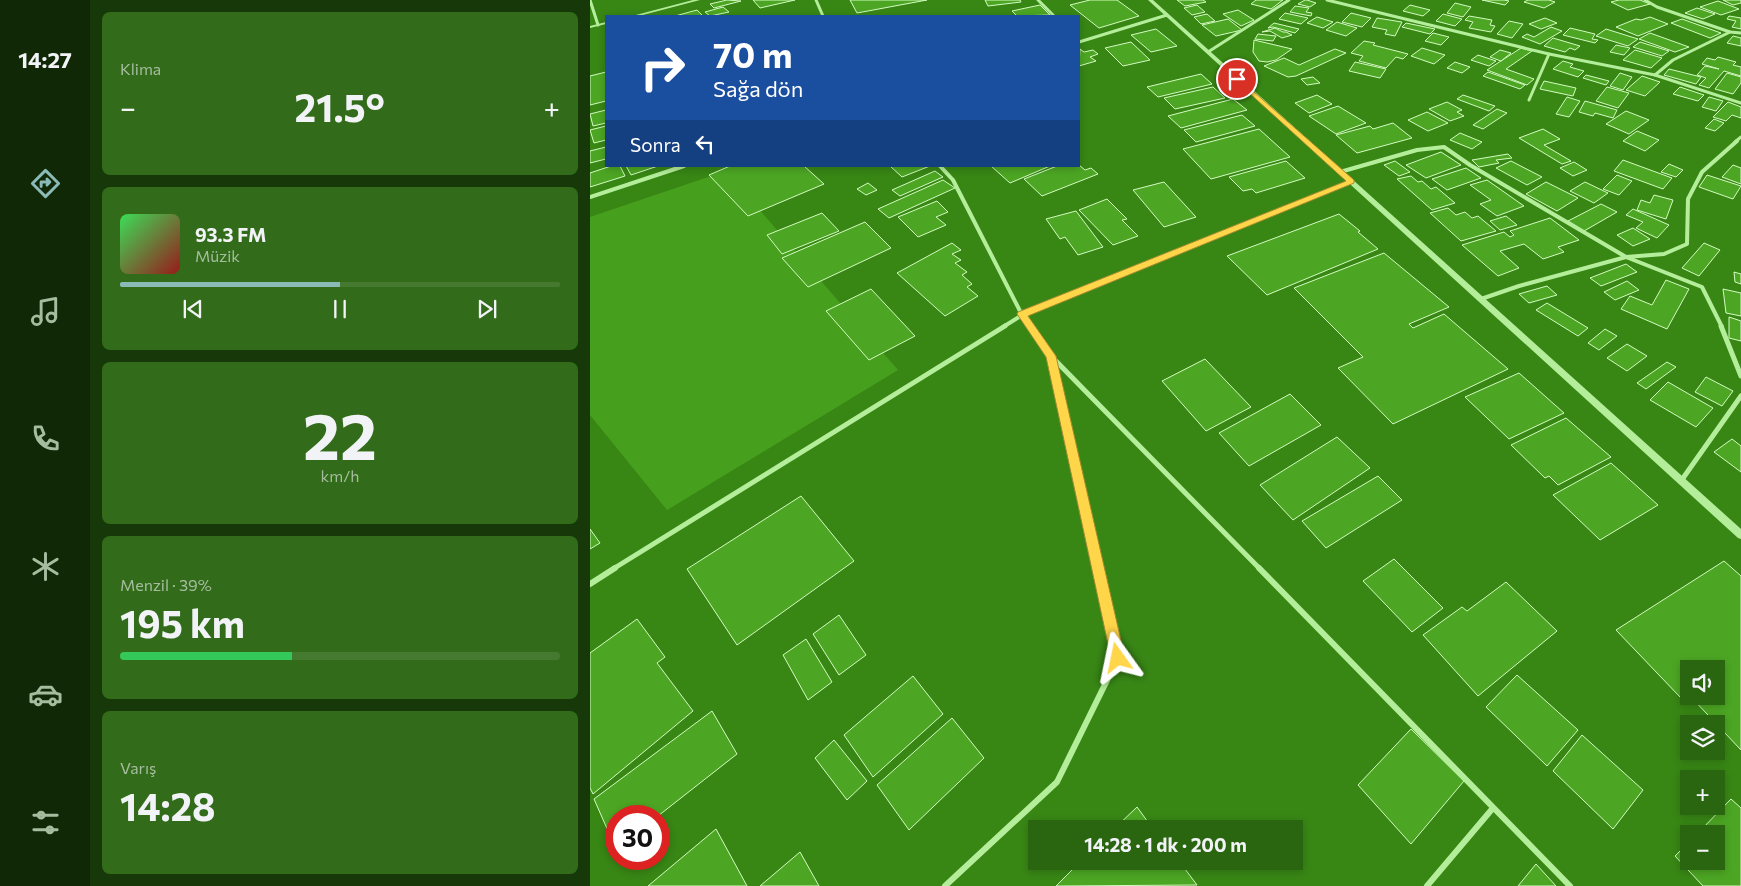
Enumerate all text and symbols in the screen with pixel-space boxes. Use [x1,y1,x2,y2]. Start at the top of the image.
text: 70 m [713,32,793,75]
icon: right [630,35,695,100]
text: 14:27 [18,46,72,73]
pin [1216,58,1258,100]
text: Klima [120,59,161,78]
icon: arrive [1223,65,1251,93]
text: Sağa dön [713,75,803,102]
text: 21.5° [295,83,385,130]
text: − [120,90,136,124]
text: + [544,90,560,124]
icon: left [691,130,719,158]
text: Sonra [630,133,681,156]
icon: directions [28,166,63,201]
text: 93.3 FM [195,223,266,246]
text: Müzik [195,246,240,265]
icon: music [28,294,63,329]
icon: previous [179,295,207,323]
icon: pause [326,295,354,323]
icon: next [473,295,501,323]
text: 22 [303,394,377,473]
icon: phone [28,421,63,456]
text: km/h [321,466,359,485]
icon: climate [28,549,63,584]
text: Menzil · 39% [120,575,212,594]
text: 195 km [120,599,245,646]
position arrow [1091,631,1143,683]
map controls [1680,660,1725,870]
button: sound [1680,660,1725,705]
icon: car [28,677,63,712]
button: layers [1680,715,1725,760]
text: Varış [120,758,156,777]
button: + [1680,770,1725,815]
text: 14:28 [120,782,215,829]
icon: filters [28,805,63,840]
speed limit sign: 30 [605,805,670,870]
button: − [1680,825,1725,870]
text: 14:28 · 1 dk · 200 m [1084,833,1247,856]

